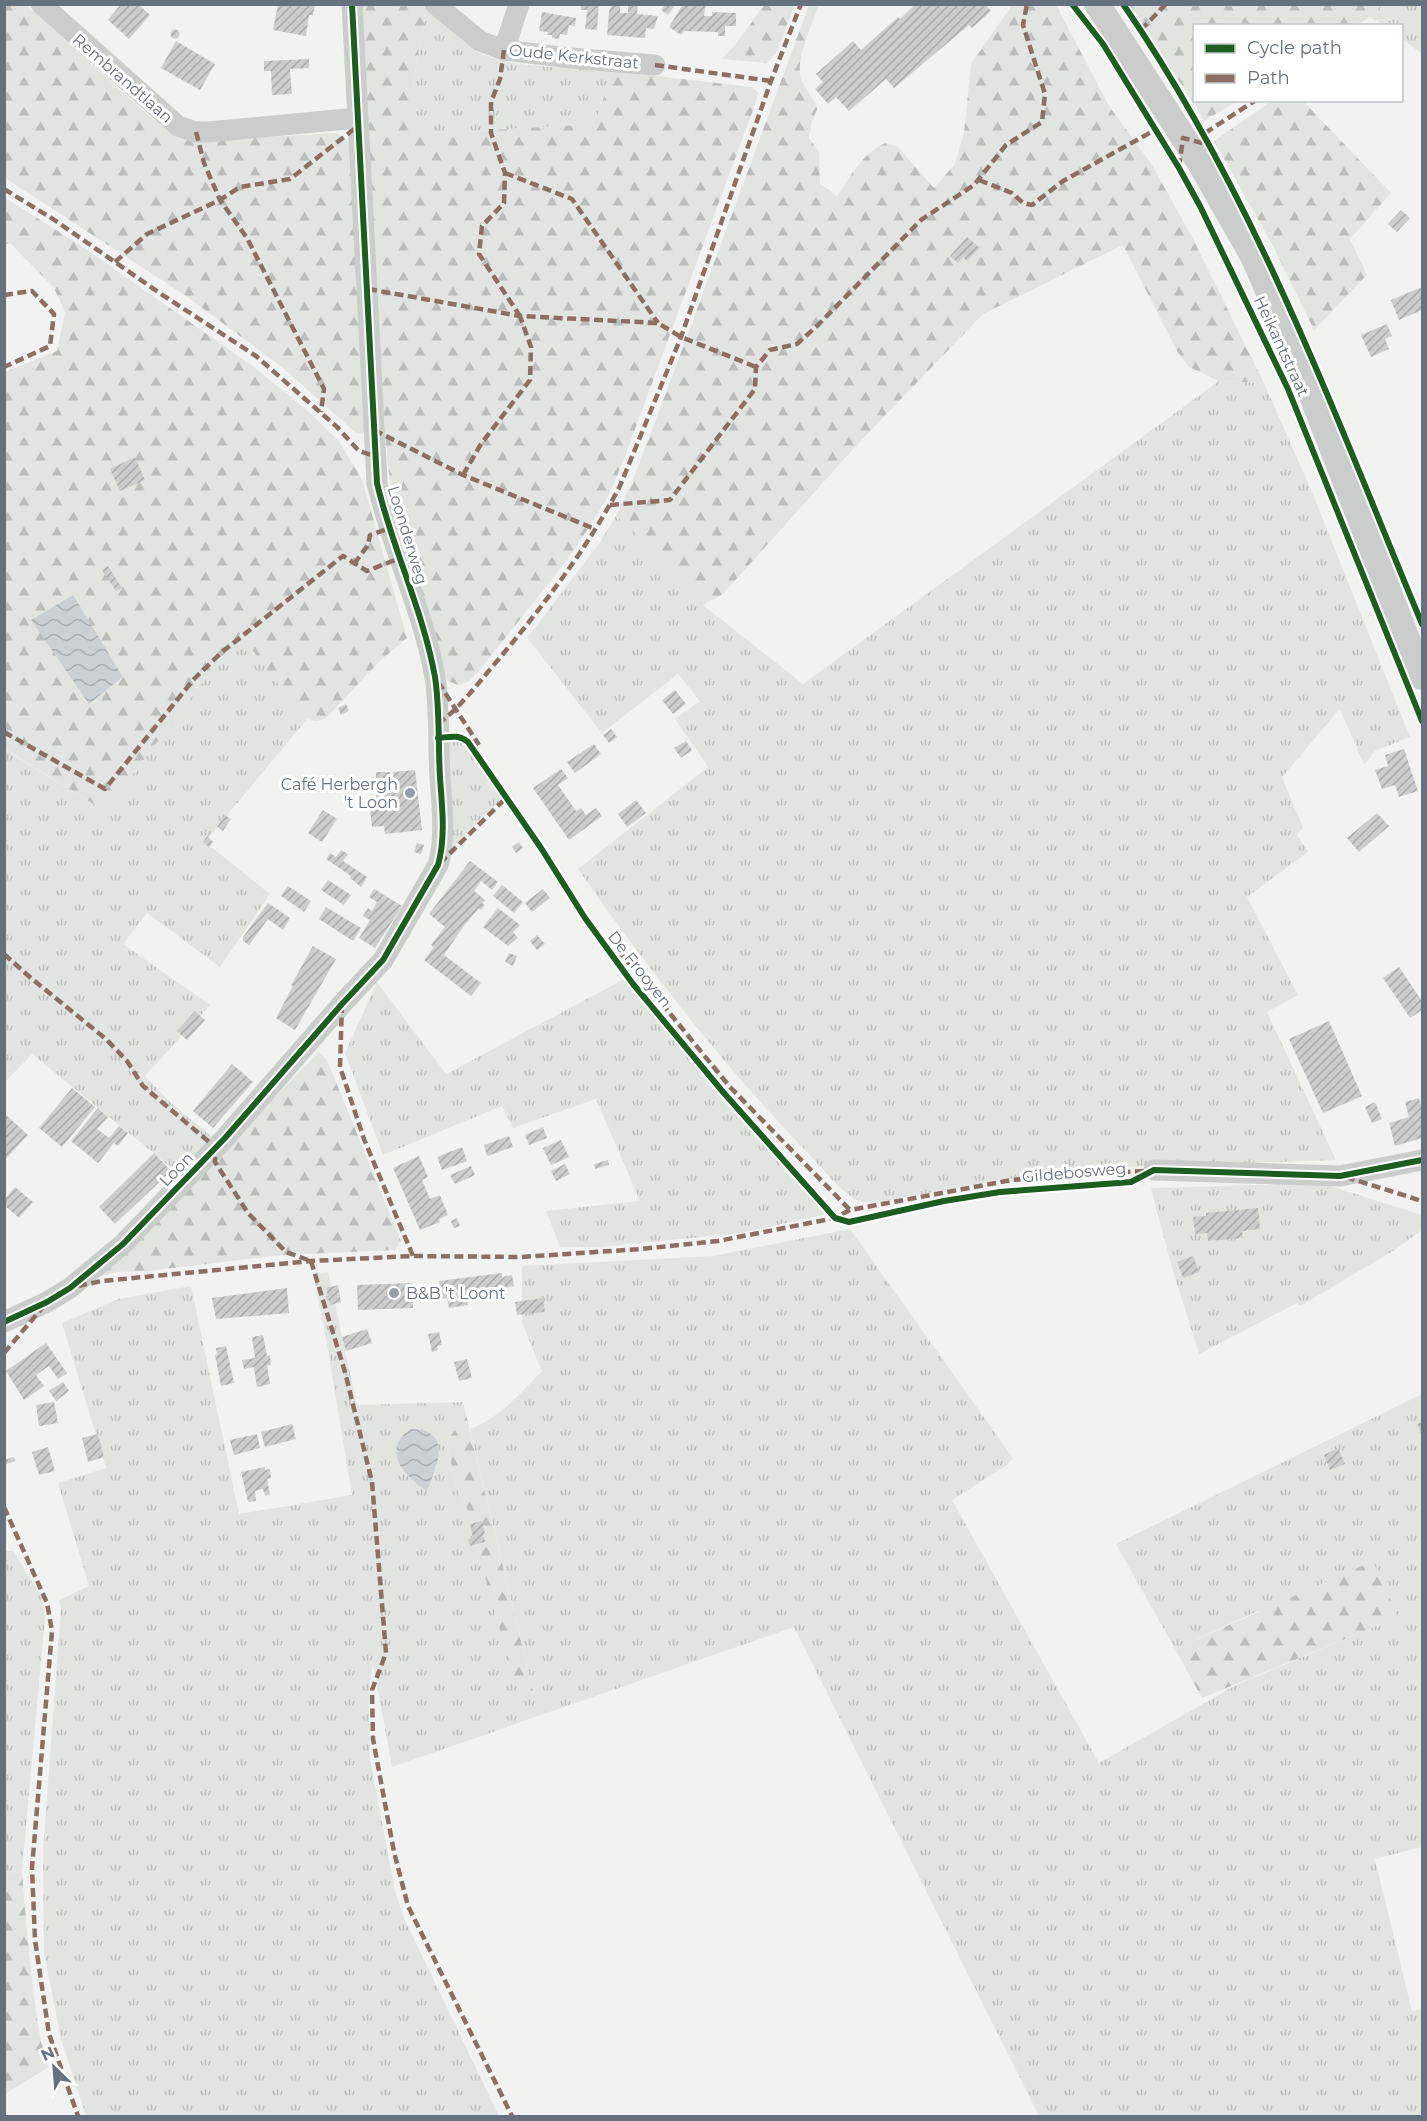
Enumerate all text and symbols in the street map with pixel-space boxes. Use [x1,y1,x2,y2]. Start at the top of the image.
legend [1193,24,1403,102]
street label: Rembrandtlaan [69,30,177,127]
text: Cycle path [1247,37,1342,59]
street label: Oude Kerkstraat [508,40,640,73]
text: Path [1247,67,1290,89]
street label: Heikantstraat [1250,293,1313,400]
street label: Loonderweg [384,484,431,587]
place label: Café Herbergh 't Loon [281,775,398,812]
marker: Café Herbergh 't Loon [403,786,417,800]
street label: De Frooyen [604,927,675,1011]
street label: Loon [156,1148,197,1190]
street label: Gildebosweg [1021,1158,1127,1187]
place label: B&B 't Loont [406,1284,506,1303]
marker: B&B 't Loont [387,1286,401,1300]
north arrow [24,2037,84,2097]
text: N [38,2043,58,2065]

